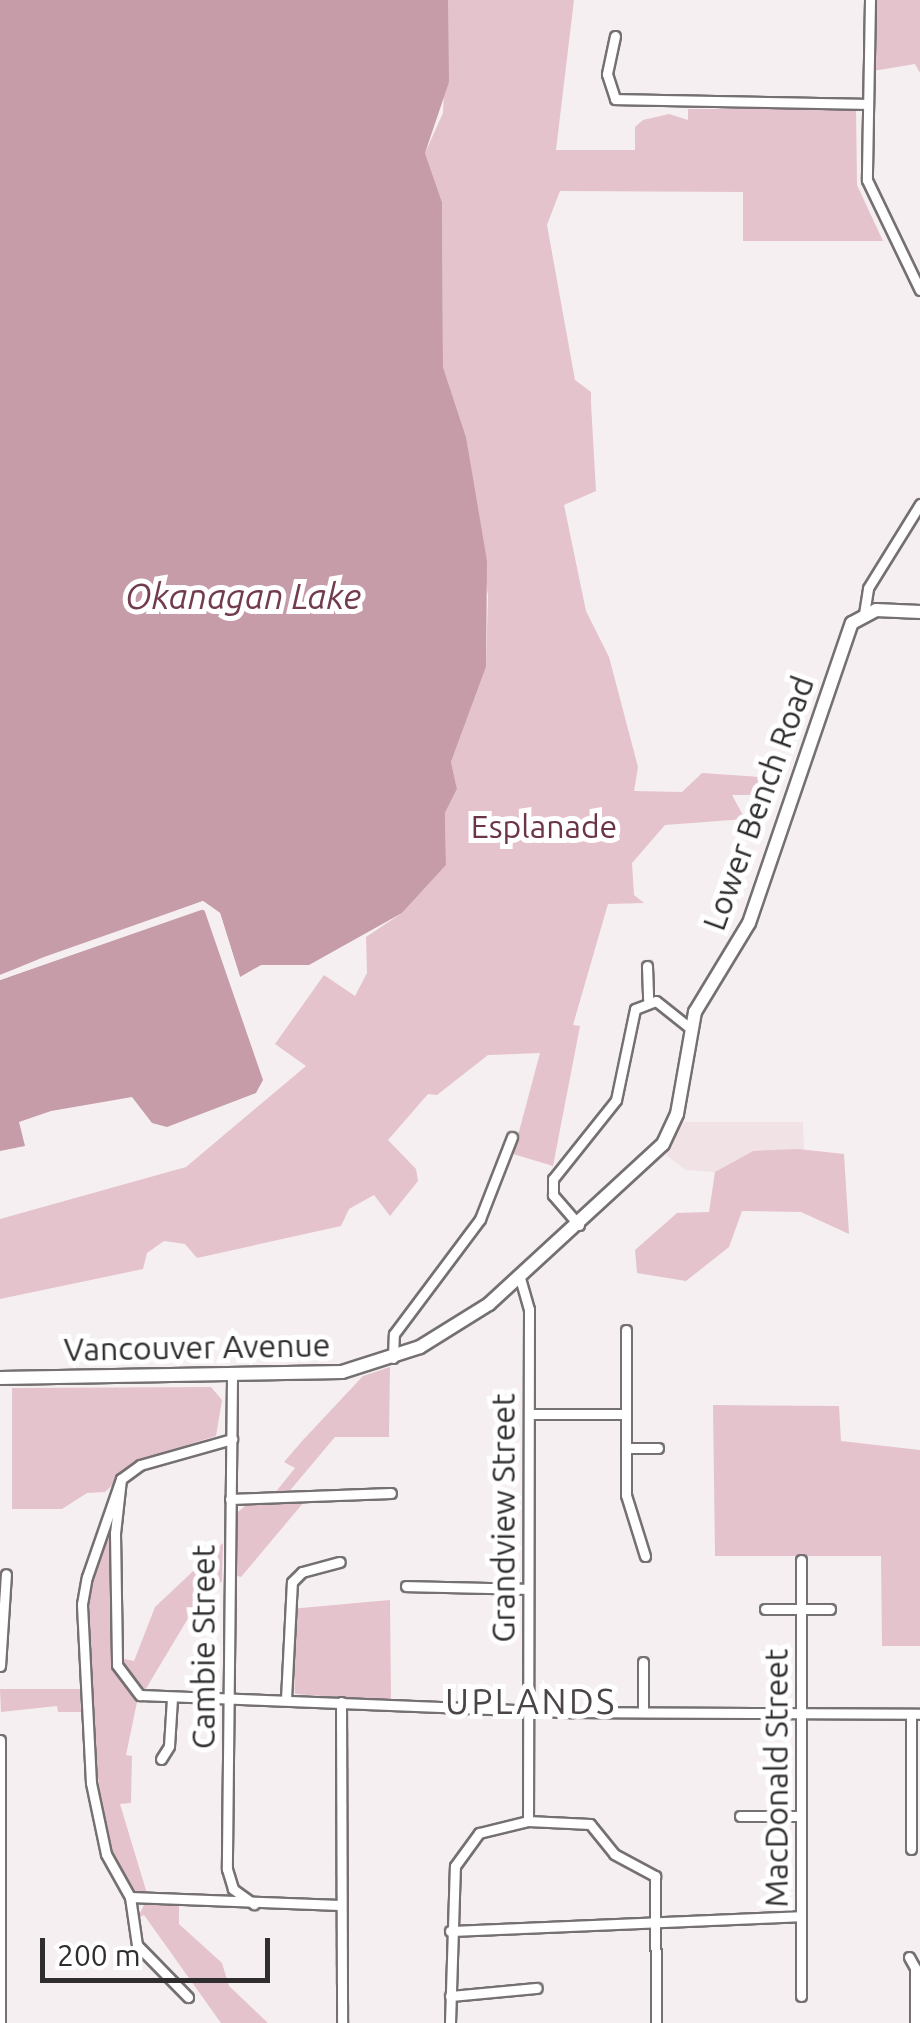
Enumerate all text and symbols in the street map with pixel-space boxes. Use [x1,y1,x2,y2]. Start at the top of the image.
water label: Okanagan Lake [125,575,361,617]
street label: Lower Bench Road [694,671,822,935]
park label: Esplanade [471,807,617,845]
street label: Vancouver Avenue [63,1325,331,1369]
street label: Grandview Street [484,1393,522,1643]
street label: Cambie Street [184,1545,222,1749]
street label: MacDonald Street [757,1649,795,1907]
district label: UPLANDS [445,1680,617,1722]
scale bar [45,1918,275,1980]
text: 200 m [57,1938,141,1972]

